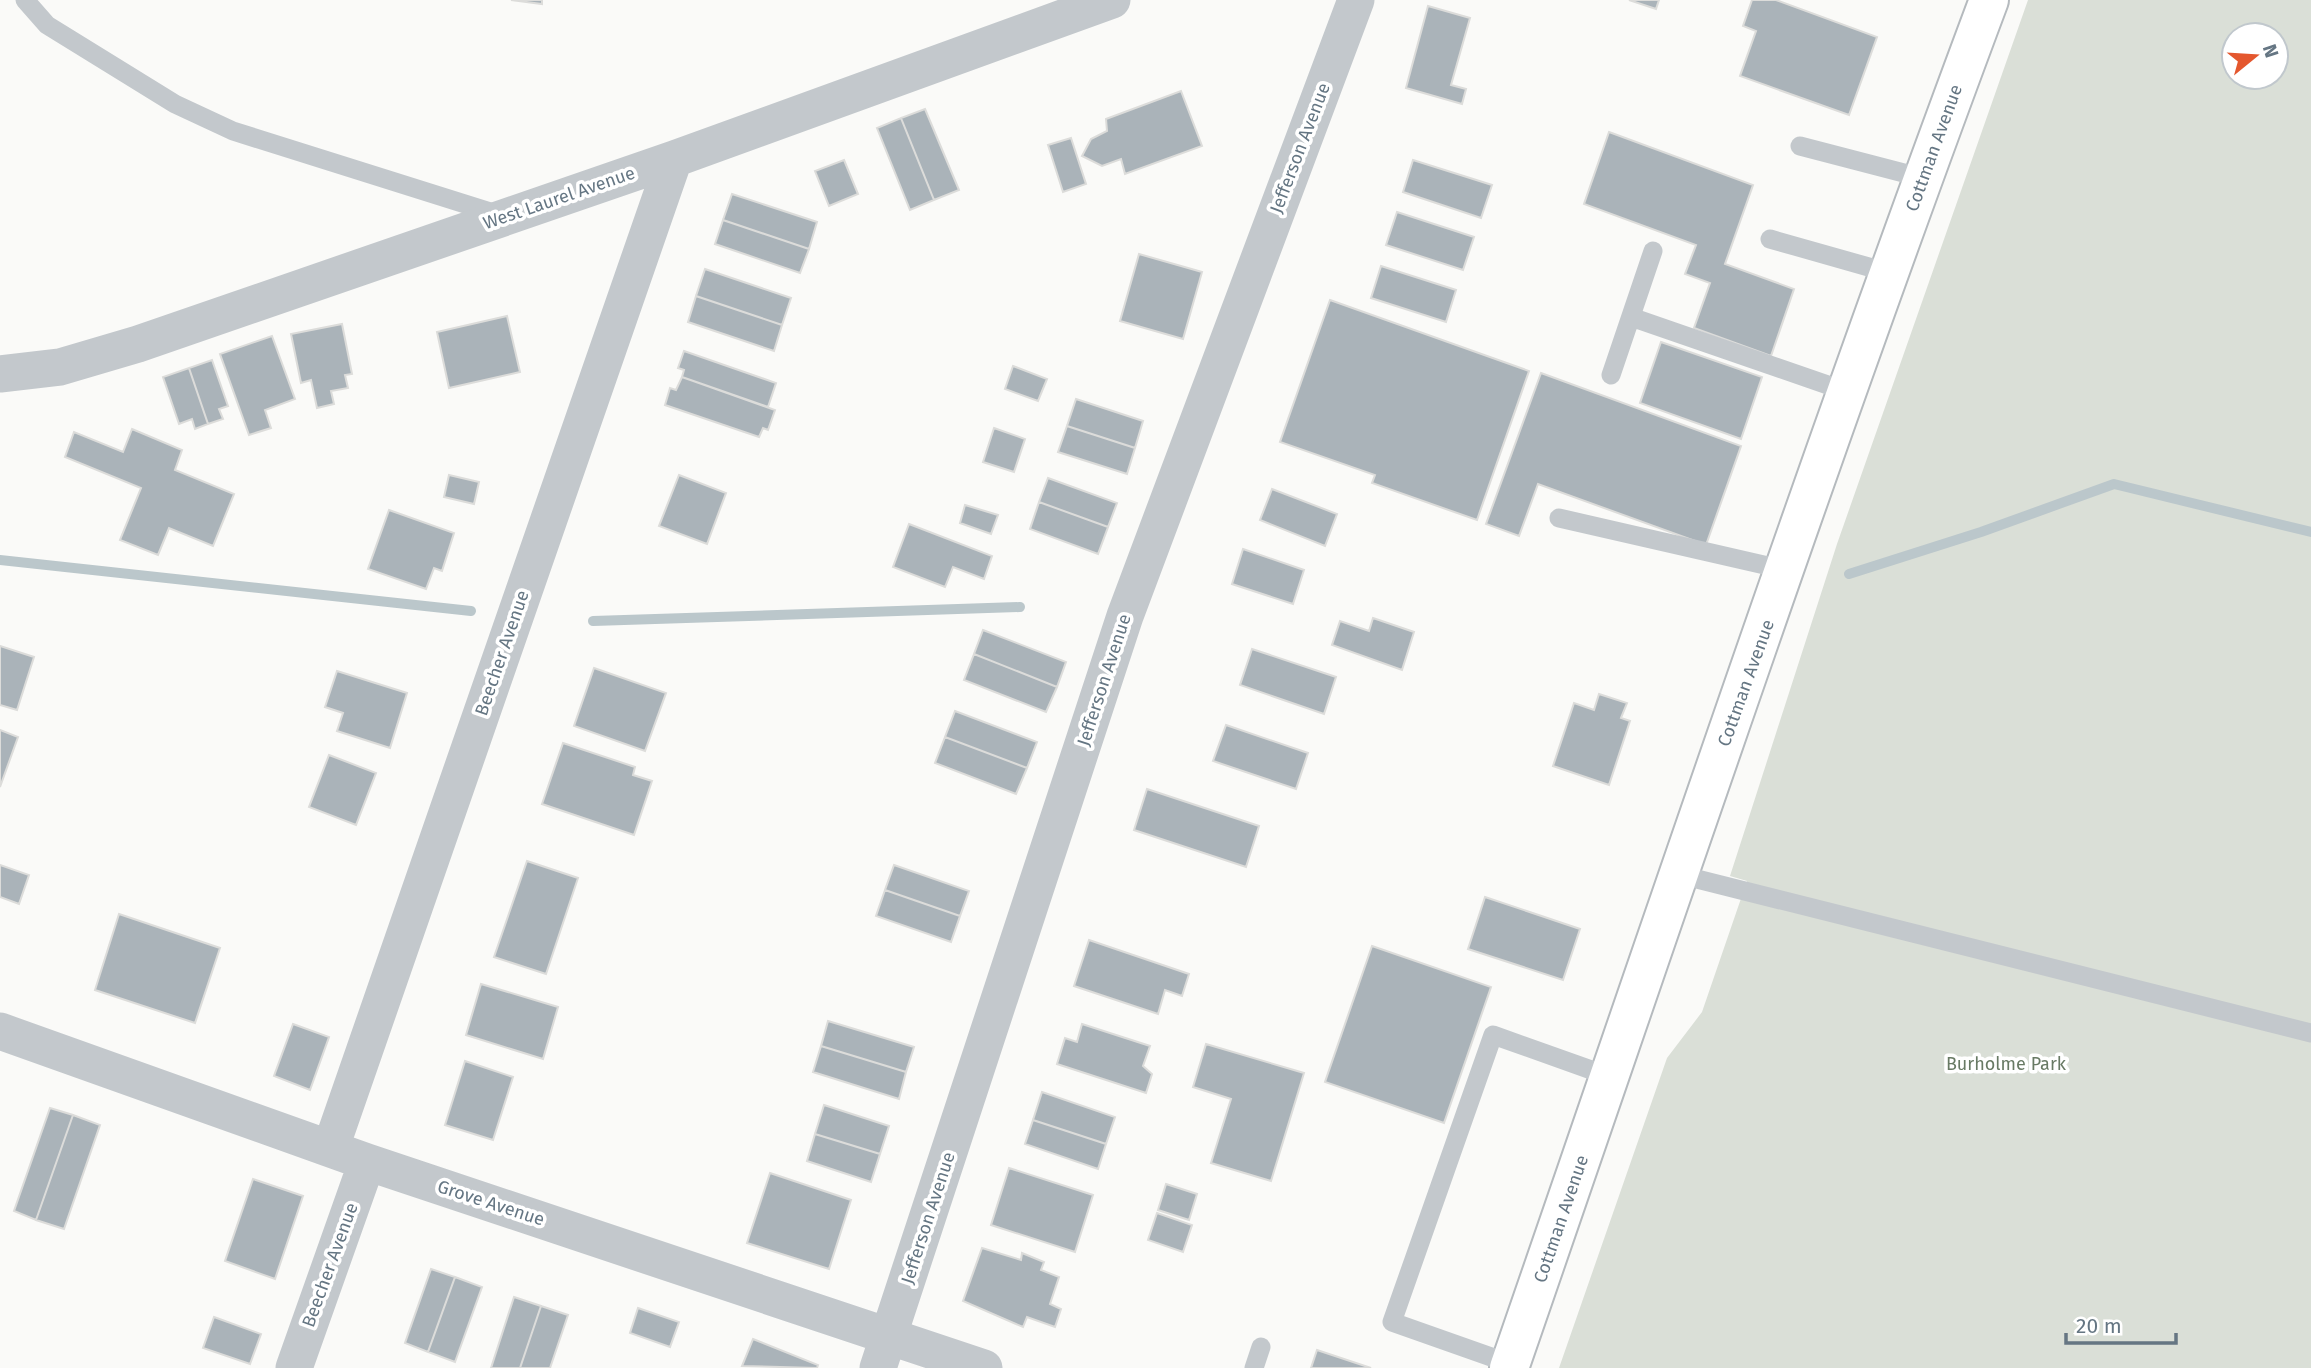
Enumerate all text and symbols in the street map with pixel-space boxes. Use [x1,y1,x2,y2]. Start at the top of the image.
north arrow [2220,21,2290,91]
text: N [2258,41,2284,60]
street label: Jefferson Avenue [1265,80,1335,216]
street label: Cottman Avenue [1901,82,1967,214]
street label: West Laurel Avenue [480,162,638,234]
street label: Beecher Avenue [470,587,534,719]
street label: Jefferson Avenue [1072,611,1136,749]
street label: Cottman Avenue [1713,617,1779,749]
park label: Burholme Park [1946,1053,2067,1075]
street label: Jefferson Avenue [896,1149,960,1287]
street label: Cottman Avenue [1529,1152,1593,1286]
street label: Grove Avenue [435,1175,547,1231]
street label: Beecher Avenue [297,1200,363,1330]
scale bar [2066,1302,2176,1346]
text: 20 m [2076,1313,2122,1339]

